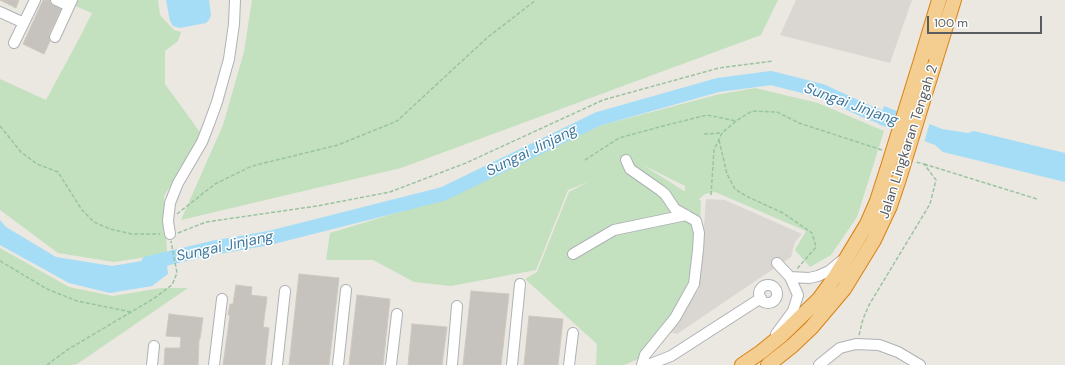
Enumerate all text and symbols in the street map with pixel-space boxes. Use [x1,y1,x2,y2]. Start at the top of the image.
scale bar [929,8,1044,34]
text: 100 m [934,15,968,31]
street label: Jalan Lingkaran Tengah 2 [876,63,942,221]
water label: Sungai Jinjang [801,80,901,130]
water label: Sungai Jinjang [484,121,580,181]
water label: Sungai Jinjang [175,228,275,266]

